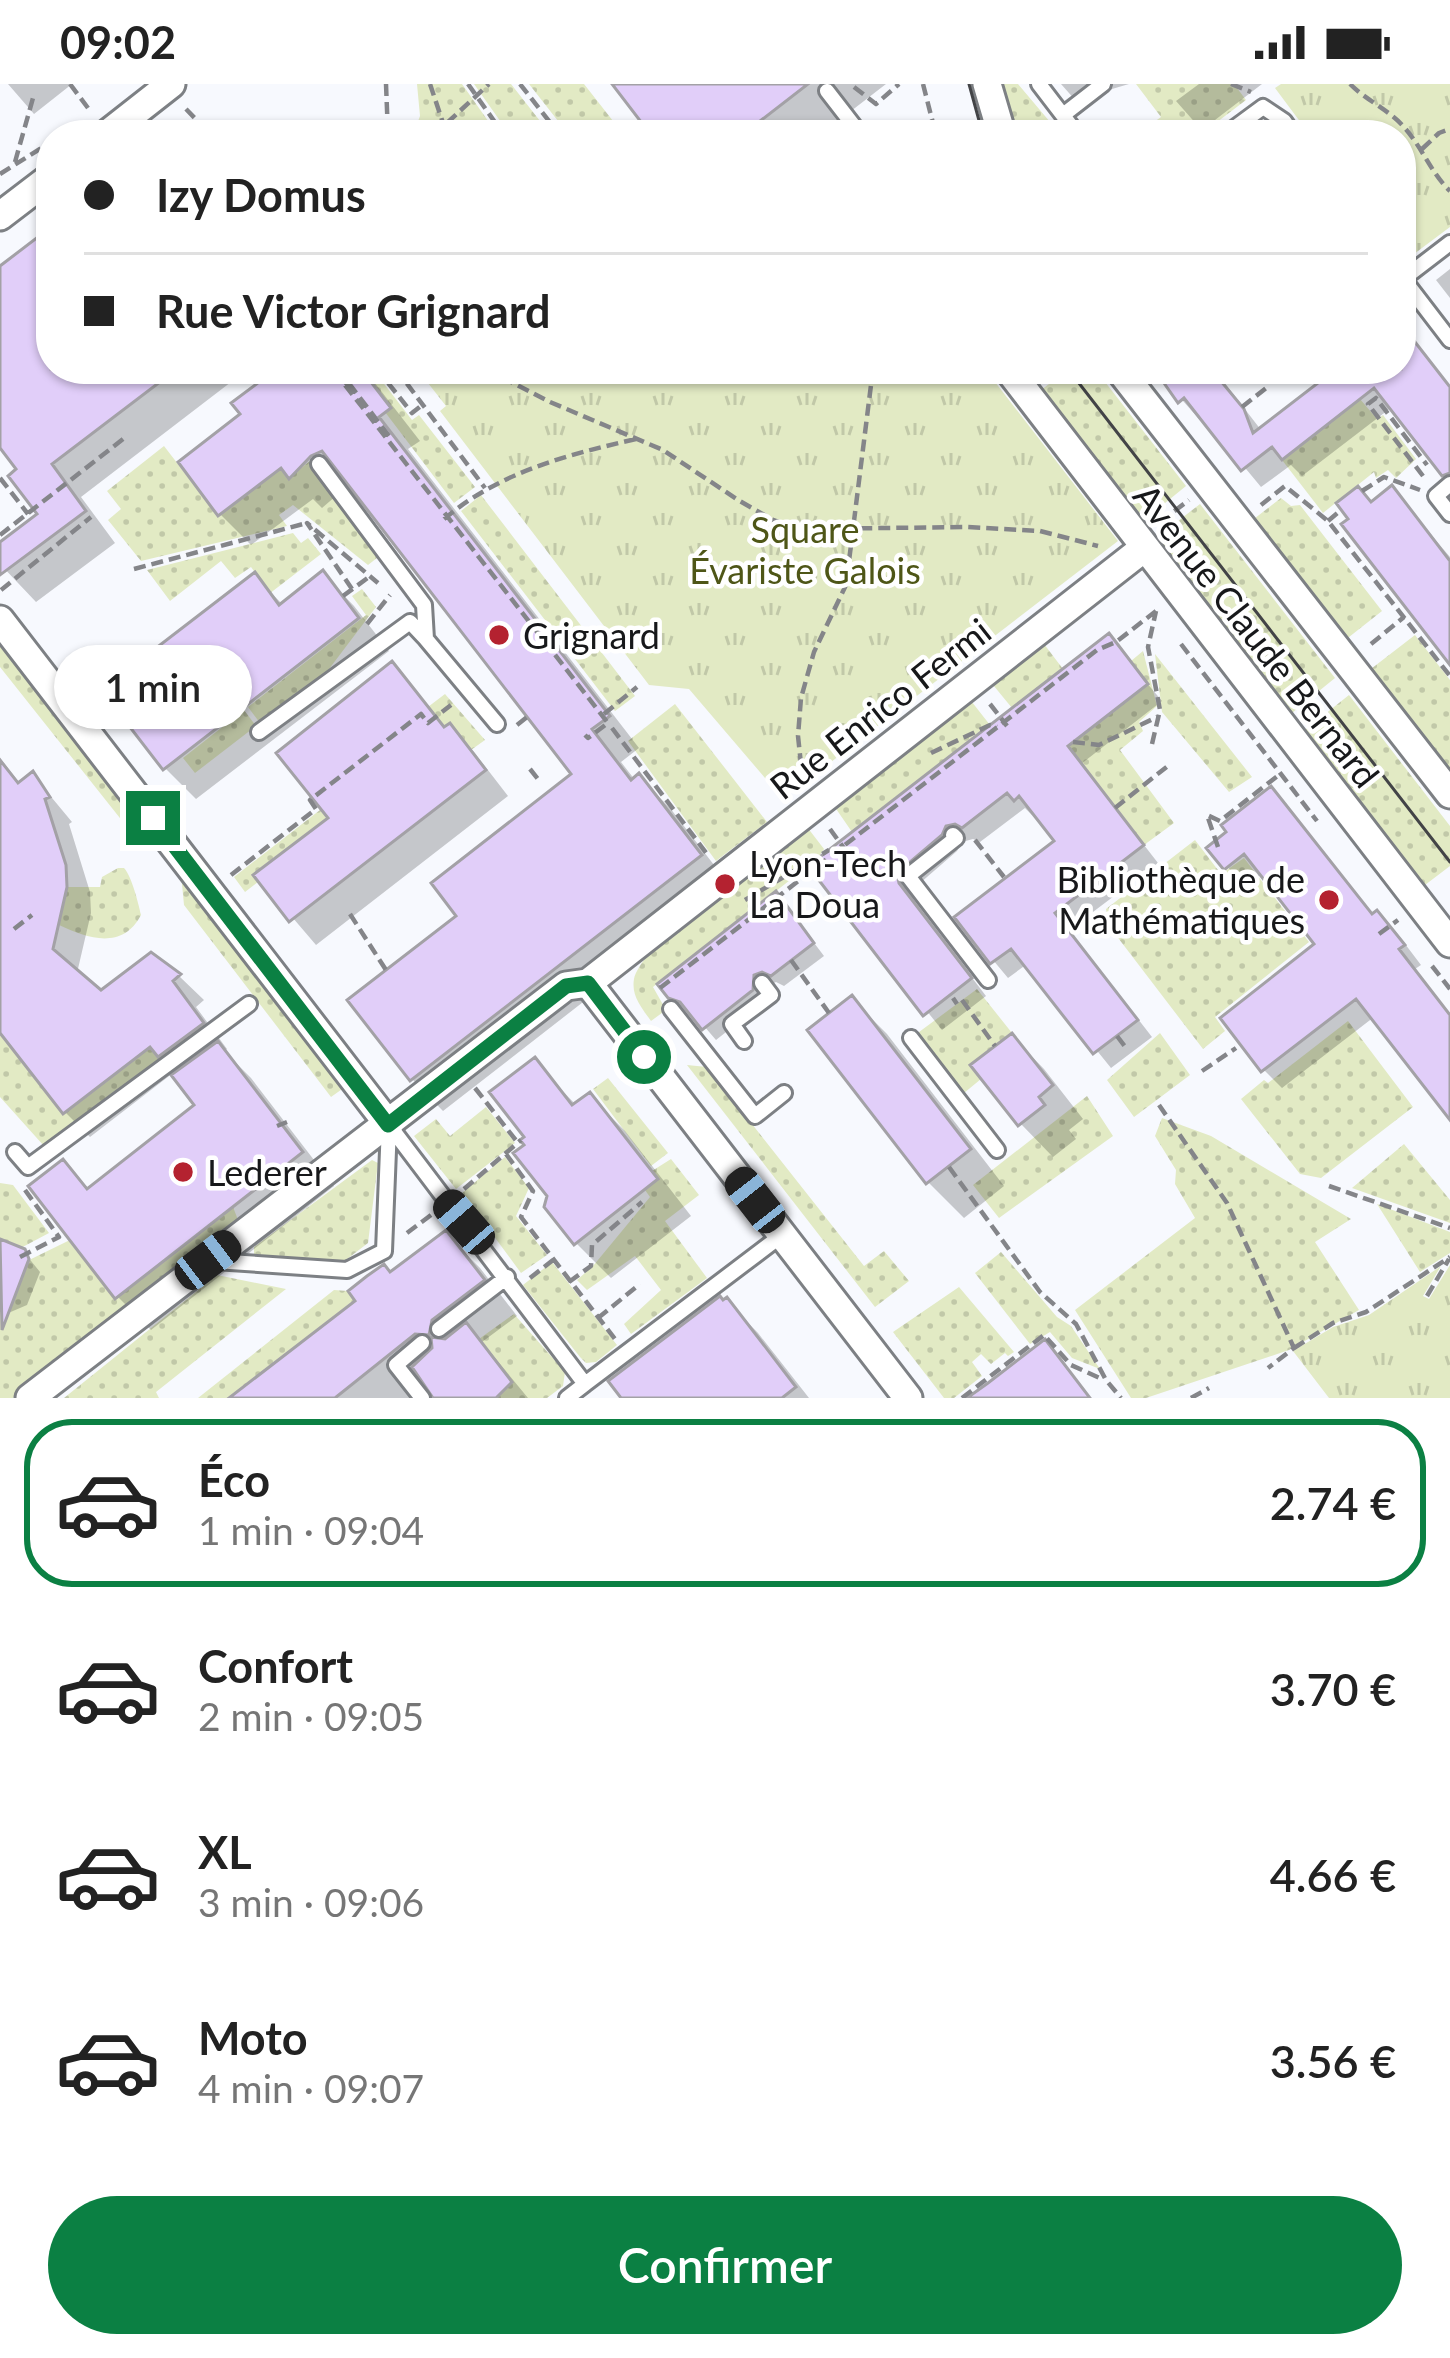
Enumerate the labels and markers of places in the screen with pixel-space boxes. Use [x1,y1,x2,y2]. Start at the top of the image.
place label: Grignard [523,613,660,657]
marker: Grignard [486,622,512,648]
place label: Lyon-Tech La Doua [749,841,907,926]
place label: Bibliothèque de Mathématiques [1056,857,1305,942]
marker: Lyon-Tech La Doua [712,871,738,897]
marker: Bibliothèque de Mathématiques [1316,887,1342,913]
place label: Lederer [207,1150,327,1194]
marker: Lederer [170,1159,196,1185]

